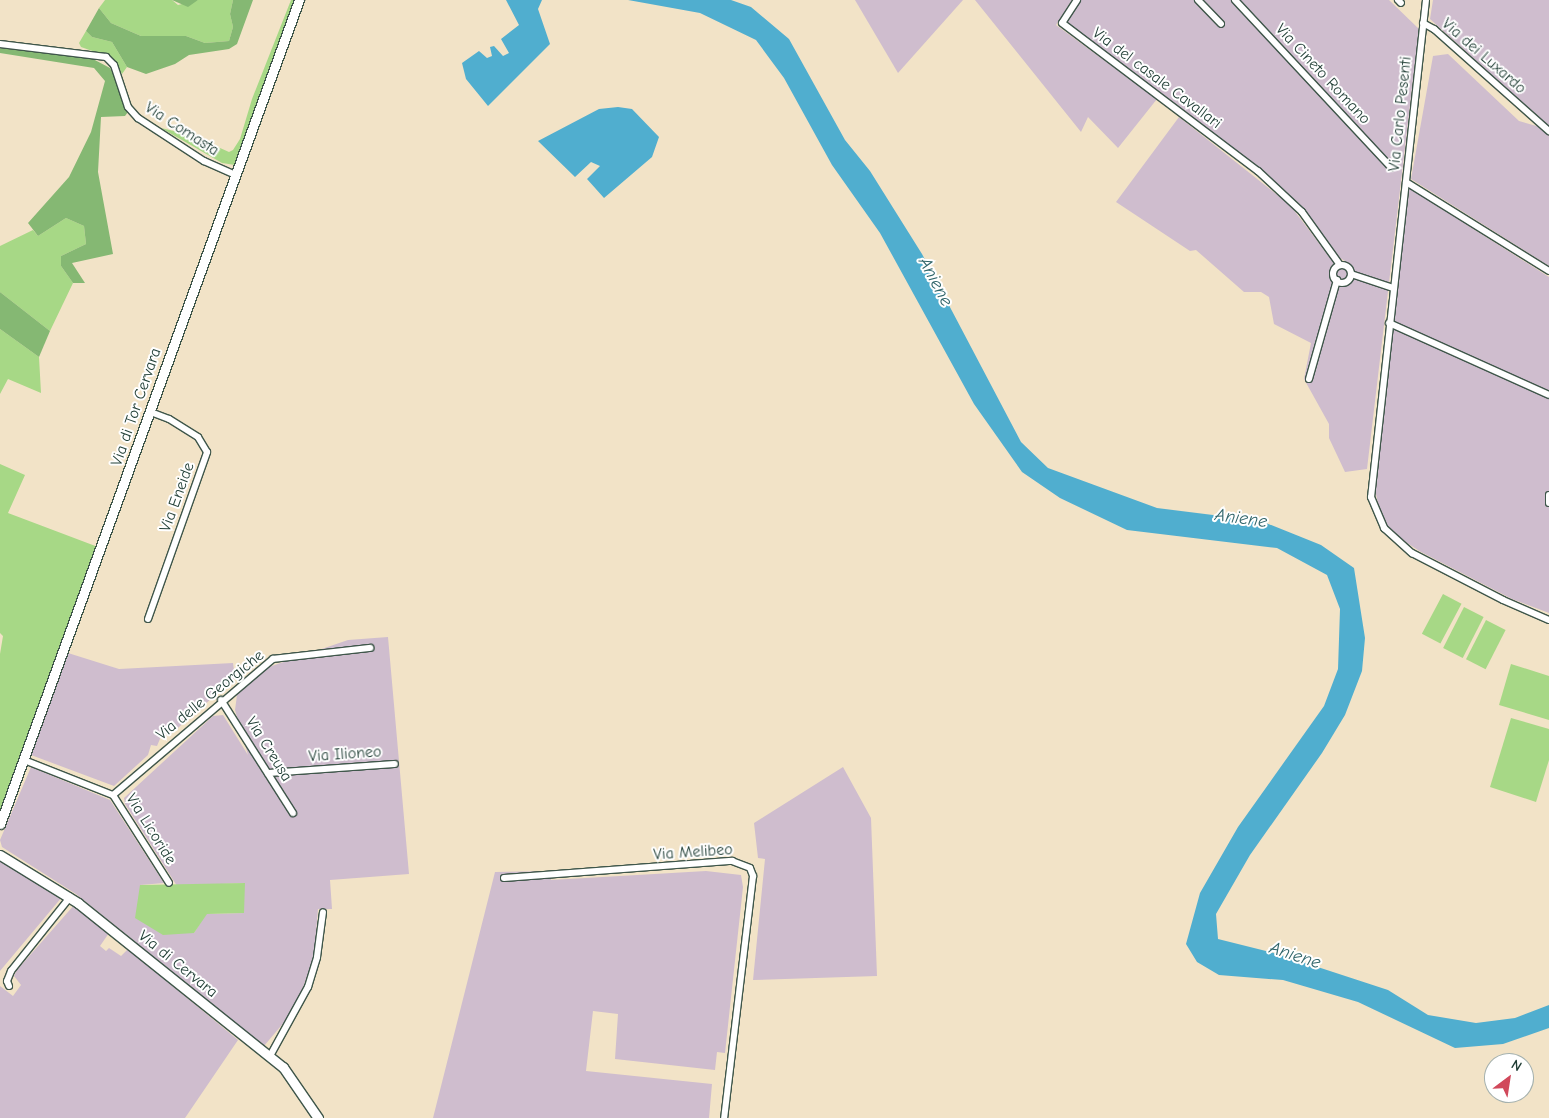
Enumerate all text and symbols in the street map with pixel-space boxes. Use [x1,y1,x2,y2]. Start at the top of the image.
street label: Via dei Luxardo [1438,14,1530,98]
street label: Via Cineto Romano [1271,20,1375,128]
street label: Via del casale Cavallari [1089,23,1225,133]
street label: Via Carlo Pesenti [1384,56,1416,172]
street label: Via Comasta [141,98,223,160]
water label: Aniene [913,254,957,310]
street label: Via di Tor Cervara [107,346,165,468]
street label: Via Eneide [156,460,198,534]
water label: Aniene [1213,505,1269,533]
street label: Via delle Georgiche [152,646,268,744]
street label: Via Creusa [242,713,296,785]
street label: Via Ilioneo [308,742,382,766]
street label: Via Licoride [122,790,180,868]
street label: Via Melibeo [653,840,733,864]
street label: Via di Cervara [135,926,221,1002]
water label: Aniene [1267,938,1323,974]
north arrow [1484,1053,1534,1103]
text: N [1508,1056,1525,1075]

